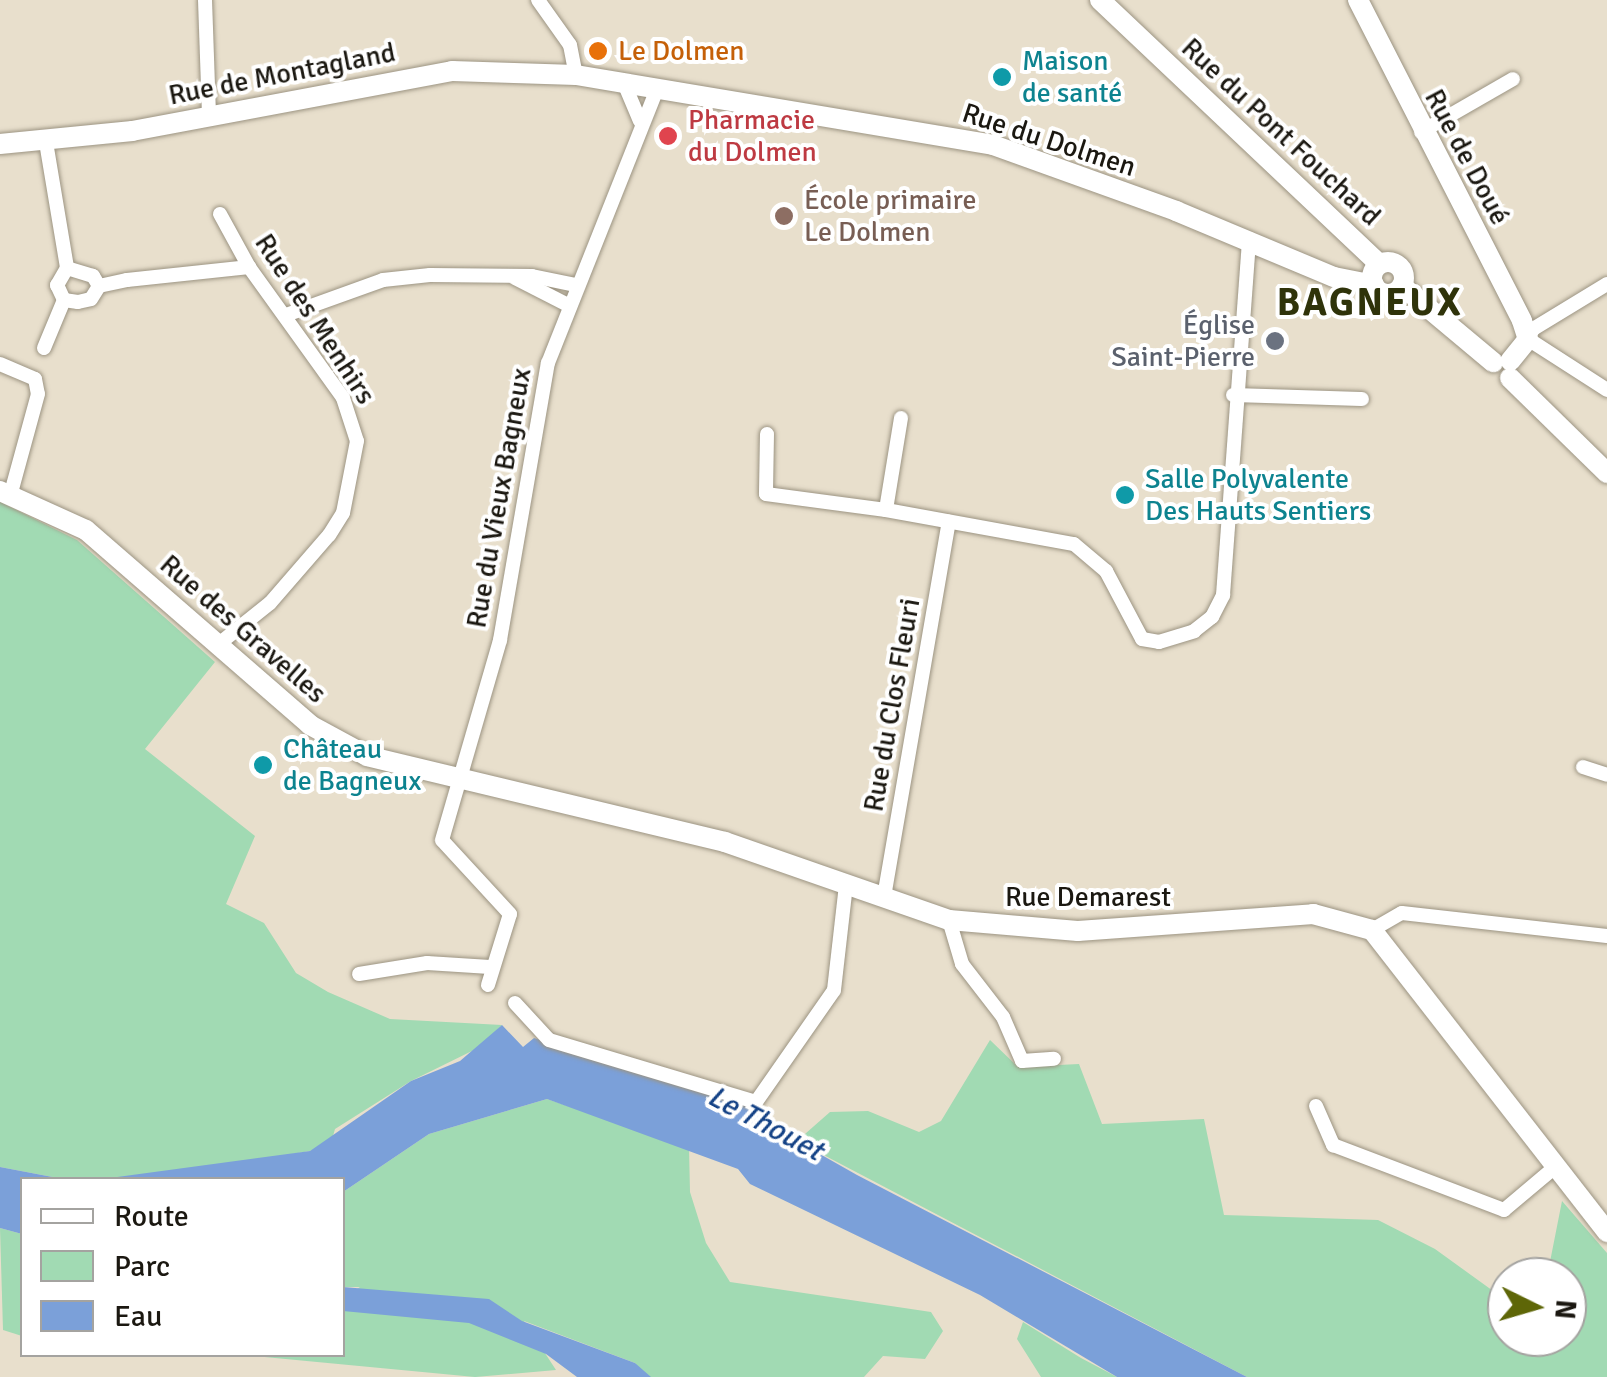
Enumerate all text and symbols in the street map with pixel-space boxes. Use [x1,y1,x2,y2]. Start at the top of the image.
street label: Rue du Pont Fouchard [1174,31,1388,233]
place label: Le Dolmen [618,34,745,68]
street label: Rue de Montagland [166,36,398,112]
marker: Le Dolmen [587,40,609,62]
place label: Maison de santé [1022,44,1122,110]
marker: Maison de santé [991,66,1013,88]
street label: Rue de Doué [1417,84,1517,230]
street label: Rue du Dolmen [958,96,1140,184]
place label: Pharmacie du Dolmen [688,103,817,169]
marker: Pharmacie du Dolmen [657,125,679,147]
place label: École primaire Le Dolmen [804,183,976,249]
marker: École primaire Le Dolmen [773,205,795,227]
street label: Rue des Menhirs [247,228,383,410]
district label: BAGNEUX [1277,280,1463,326]
place label: Église Saint-Pierre [1111,308,1255,374]
marker: Église Saint-Pierre [1264,330,1286,352]
street label: Rue du Vieux Bagneux [460,365,538,631]
place label: Salle Polyvalente Des Hauts Sentiers [1145,462,1371,528]
marker: Salle Polyvalente Des Hauts Sentiers [1114,484,1136,506]
street label: Rue des Gravelles [153,548,333,710]
street label: Rue du Clos Fleuri [857,596,927,814]
place label: Château de Bagneux [283,732,421,798]
marker: Château de Bagneux [252,754,274,776]
street label: Rue Demarest [1005,880,1171,914]
water label: Le Thouet [701,1079,829,1169]
legend [20,1177,345,1357]
text: Route [114,1198,189,1235]
text: Parc [114,1248,170,1285]
north arrow [1487,1257,1587,1357]
text: Eau [114,1298,162,1335]
text: N [1547,1298,1583,1321]

